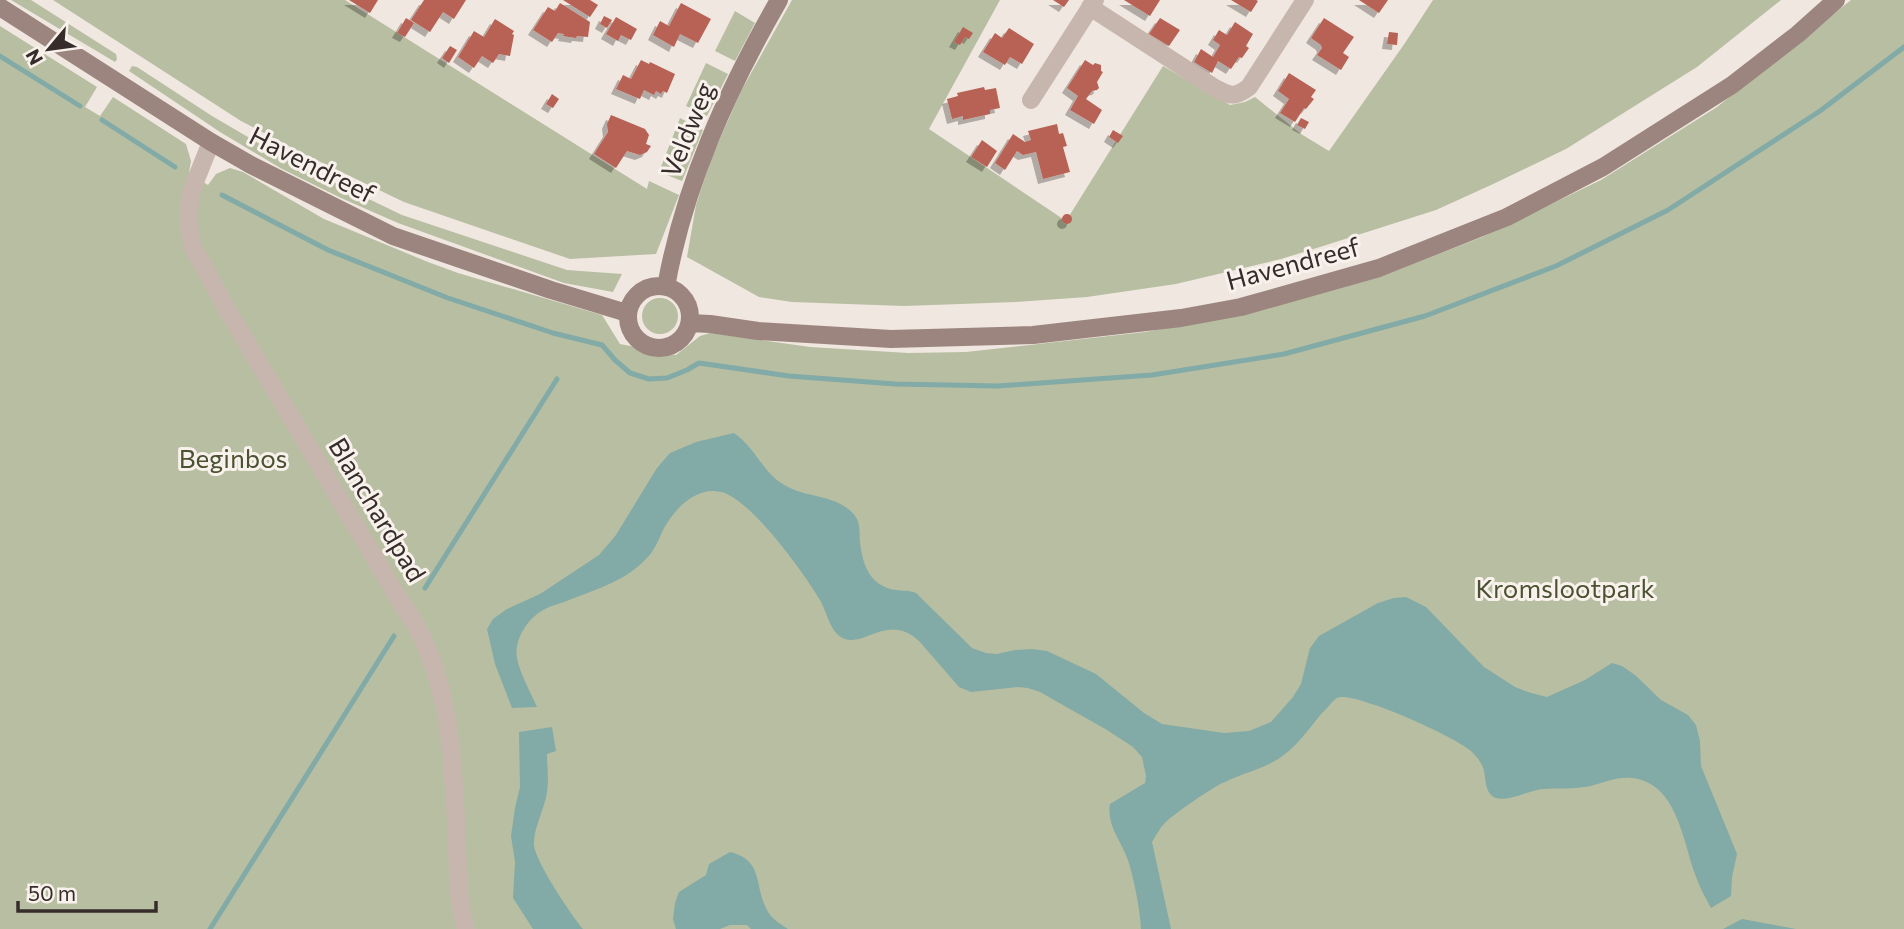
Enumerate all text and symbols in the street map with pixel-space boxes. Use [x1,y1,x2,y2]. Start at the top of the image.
north arrow [14,14,84,84]
text: N [20,46,47,69]
street label: Veldweg [654,77,720,181]
street label: Havendreef [245,119,381,209]
street label: Havendreef [1223,230,1363,295]
street label: Blanchardpad [323,432,433,587]
park label: Beginbos [179,442,287,473]
park label: Kromslootpark [1475,572,1655,603]
scale bar [18,870,156,914]
text: 50 m [28,880,76,905]

